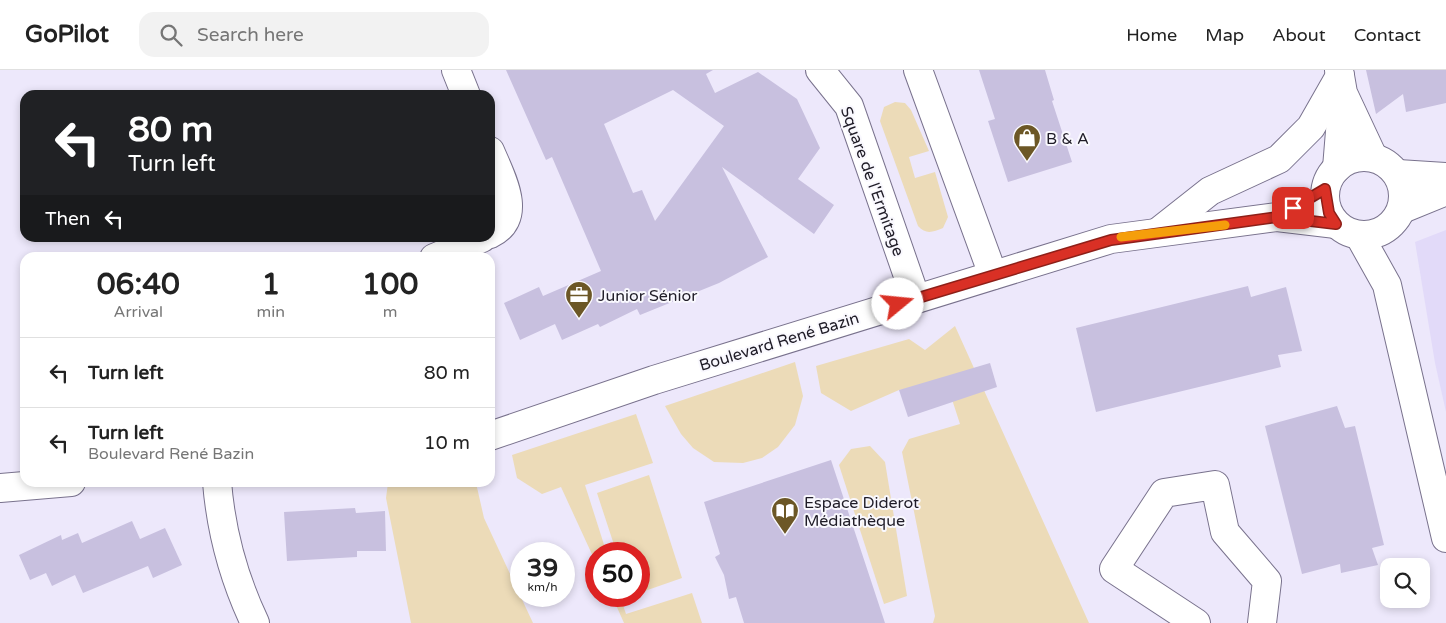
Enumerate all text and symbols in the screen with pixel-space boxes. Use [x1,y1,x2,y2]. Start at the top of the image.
search box [139,12,489,57]
text: GoPilot [25,20,109,49]
icon: search [157,21,185,49]
text: Search here [197,24,304,46]
text: Home [1126,24,1177,46]
text: Map [1205,24,1244,46]
text: About [1272,24,1326,46]
text: Contact [1354,24,1421,46]
street label: Square de l'Ermitage [836,104,908,259]
text: 80 m [128,109,213,151]
icon: left [45,110,110,175]
shop icon: B & A [1012,123,1042,162]
place label: B & A [1046,129,1089,149]
text: Turn left [128,151,216,177]
pin [1272,187,1314,229]
icon: arrive [1279,194,1307,222]
icon: left [100,205,128,233]
text: Then [45,208,90,230]
text: 06:40 [97,266,180,303]
text: 1 [261,266,280,303]
text: 100 [362,266,418,303]
position arrow [871,277,923,329]
office icon: Junior Sénior [564,280,594,319]
place label: Junior Sénior [598,286,698,306]
text: Arrival [114,302,163,322]
text: min [257,302,285,322]
text: m [383,302,397,322]
street label: Boulevard René Bazin [697,308,862,376]
icon: left [45,359,73,387]
text: Turn left [88,362,164,384]
text: 80 m [424,362,470,384]
text: Turn left [88,422,164,444]
icon: left [45,429,73,457]
text: 10 m [424,432,470,454]
text: Boulevard René Bazin [88,444,254,464]
place label: Espace Diderot Médiathèque [804,493,919,531]
library icon: Espace Diderot Médiathèque [770,496,800,535]
speed limit sign: 50 [585,542,650,607]
text: 39 [527,553,558,583]
map controls [1380,558,1430,608]
button: search [1380,558,1430,608]
text: km/h [527,580,558,594]

